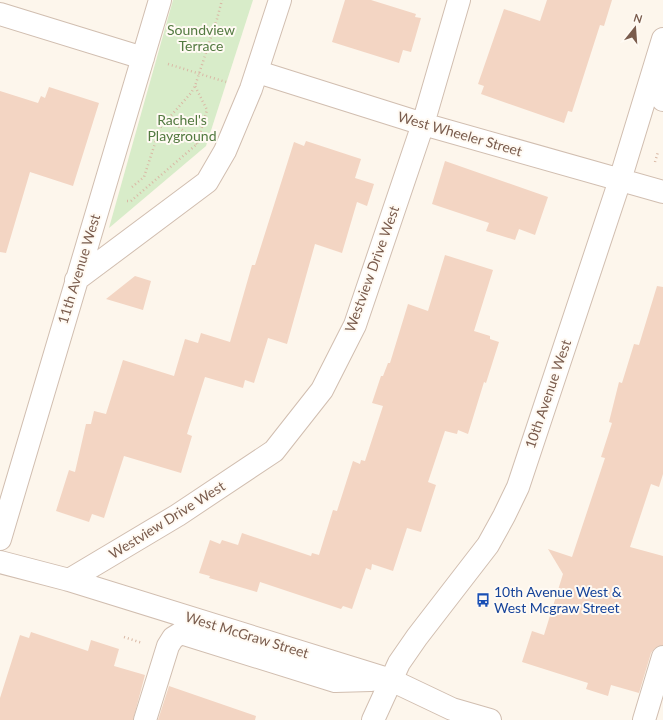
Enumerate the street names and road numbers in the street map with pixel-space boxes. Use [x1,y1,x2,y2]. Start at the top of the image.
street label: West Wheeler Street [396,108,524,159]
street label: Westview Drive West [341,203,402,334]
street label: 11th Avenue West [54,212,103,326]
street label: 10th Avenue West [521,337,574,451]
street label: Westview Drive West [106,477,228,562]
street label: West McGraw Street [183,608,311,661]

